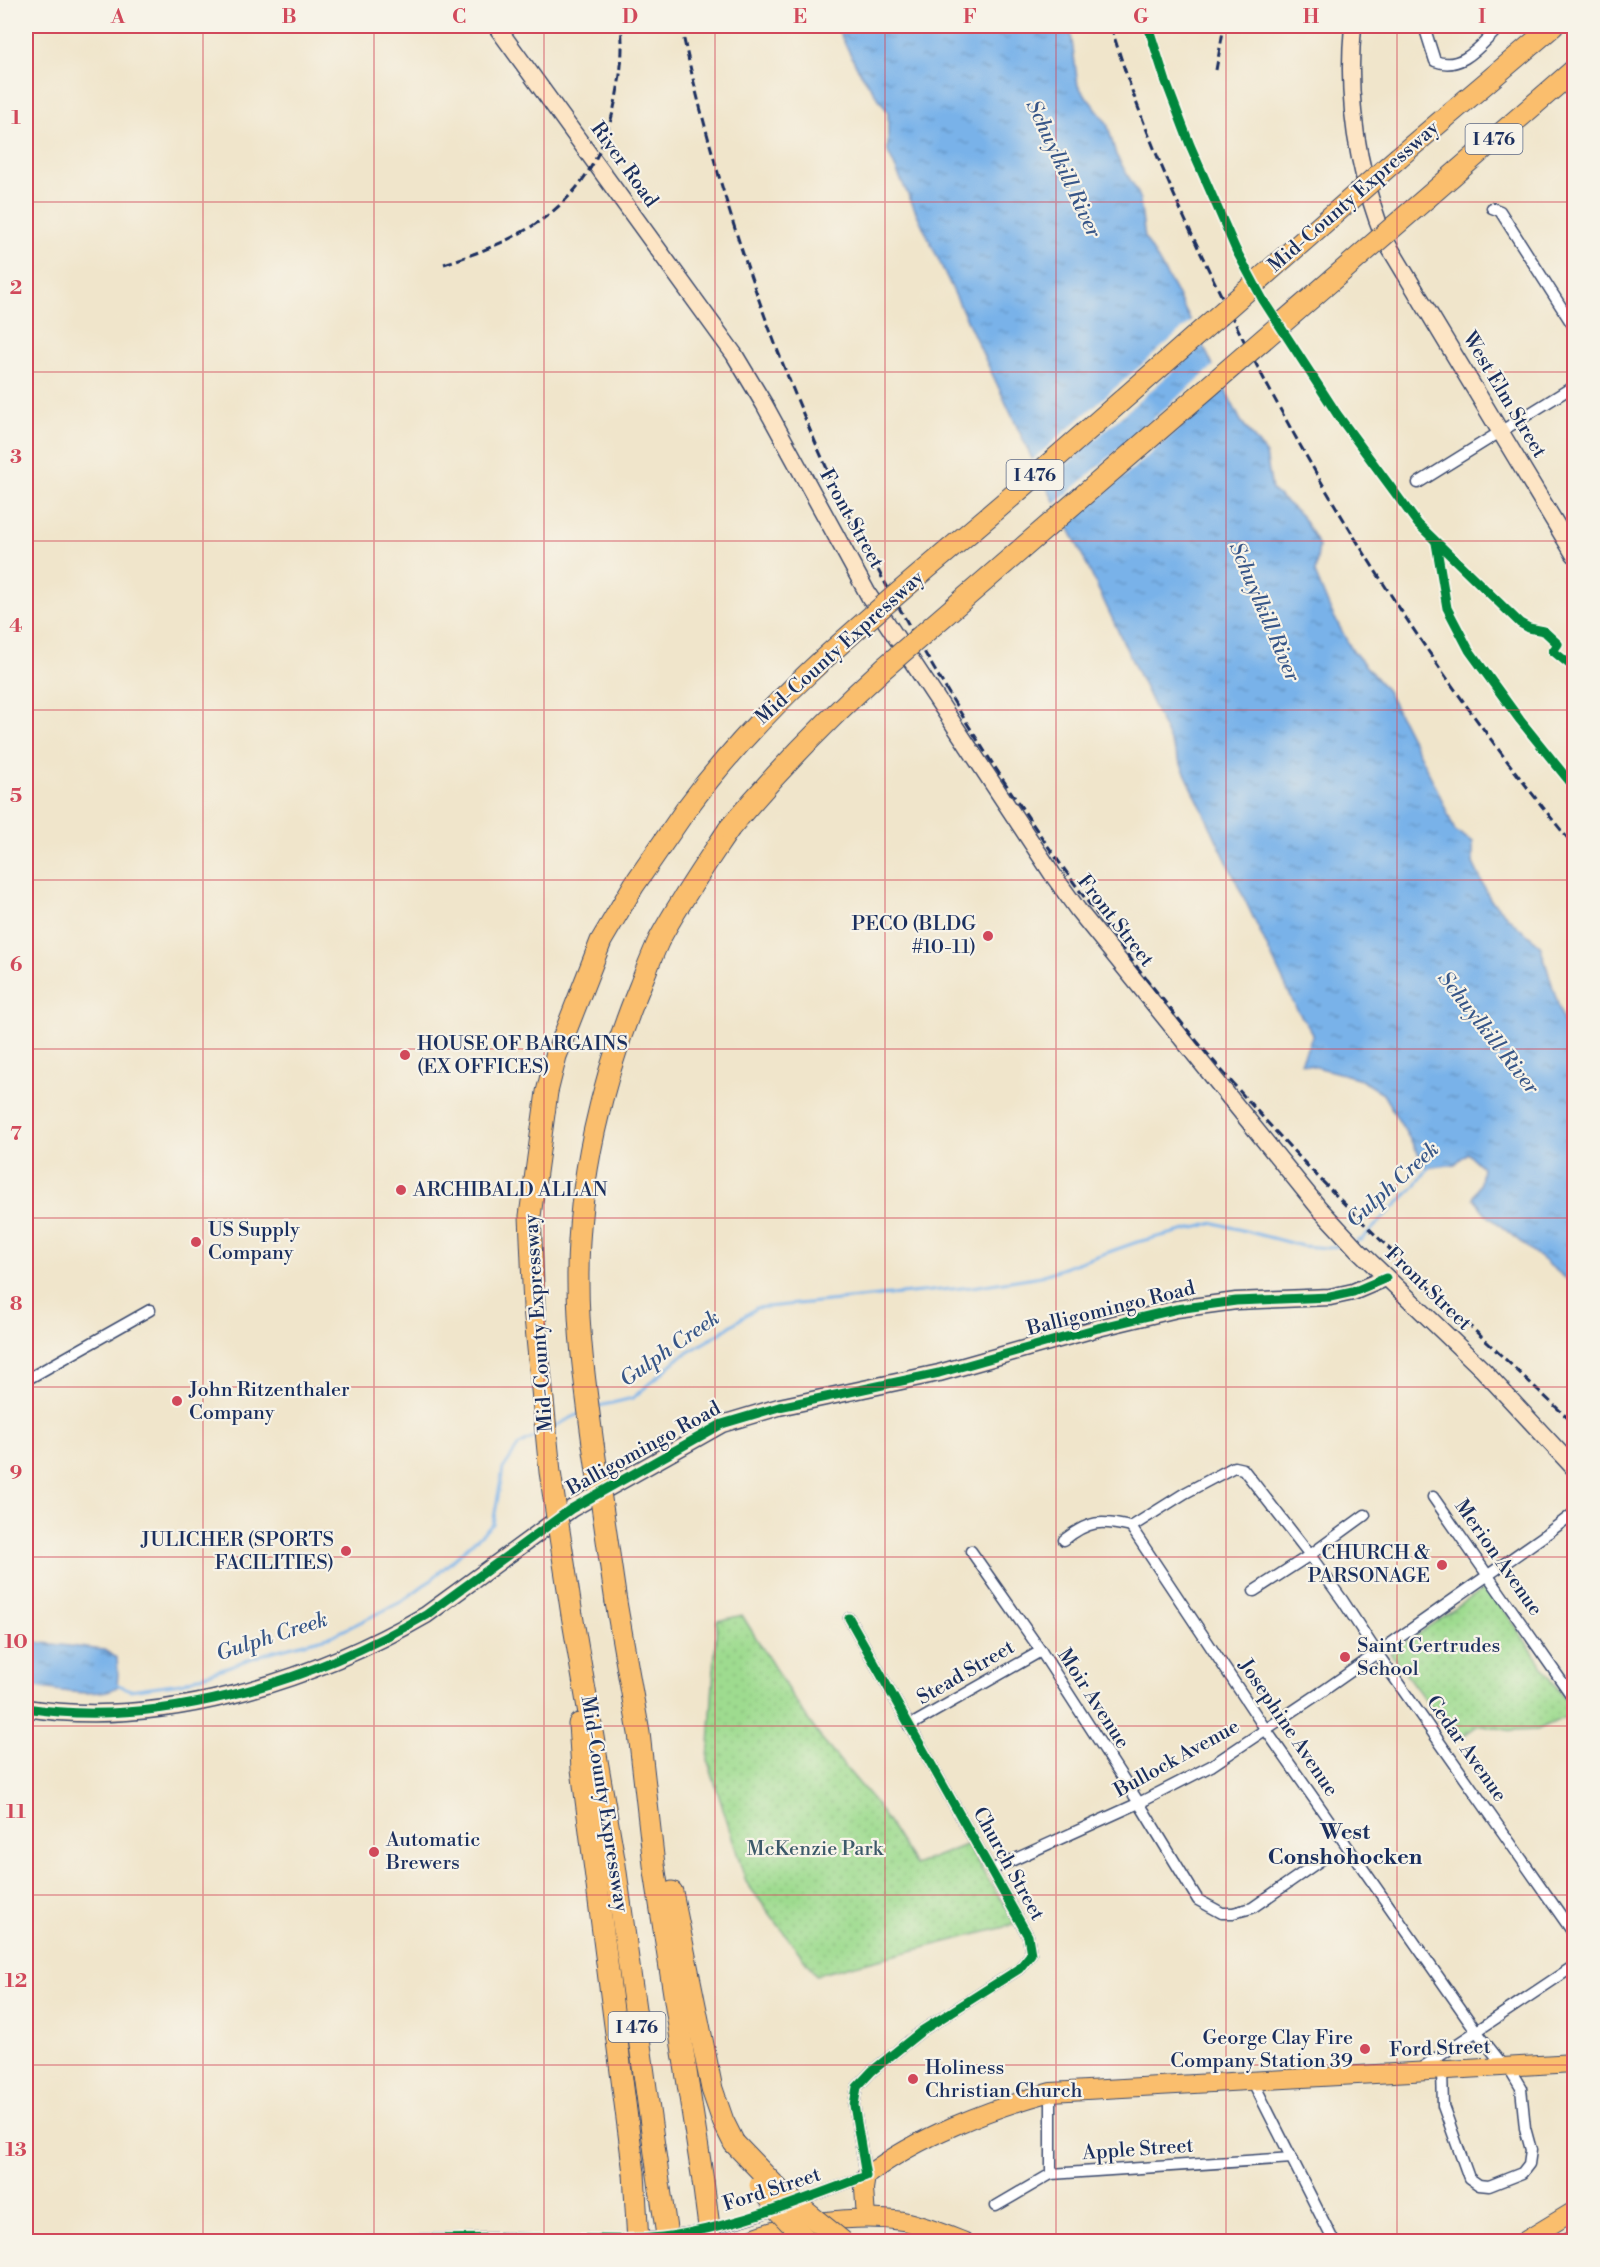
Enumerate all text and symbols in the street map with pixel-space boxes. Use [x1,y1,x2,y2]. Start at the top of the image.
text: A [110,5,126,30]
text: B [281,5,297,30]
text: C [452,5,466,30]
text: D [622,5,638,30]
text: E [793,5,807,30]
text: F [963,5,977,30]
text: G [1133,5,1149,30]
text: H [1303,5,1320,30]
text: I [1478,5,1486,30]
water label: Schuylkill River [1020,96,1107,243]
text: 1 [11,106,21,131]
street label: Mid-County Expressway [1263,116,1445,278]
street label: River Road [585,117,664,213]
road number: I 476 [1466,124,1522,154]
text: 2 [10,276,22,301]
street label: West Elm Street [1456,327,1551,463]
text: 3 [10,445,22,470]
road number: I 476 [1006,460,1064,490]
street label: Front Street [813,465,889,573]
water label: Schuylkill River [1223,538,1306,687]
street label: Mid-County Expressway [750,565,930,730]
text: 4 [9,614,23,639]
text: 5 [10,784,22,809]
street label: Front Street [1071,870,1159,972]
place label: PECO (BLDG #10-11) [852,912,976,960]
marker: PECO (BLDG #10-11) [981,929,995,943]
text: 6 [10,953,23,978]
water label: Schuylkill River [1432,966,1545,1101]
place label: HOUSE OF BARGAINS (EX OFFICES) [417,1032,628,1080]
marker: HOUSE OF BARGAINS (EX OFFICES) [398,1048,412,1062]
text: 7 [10,1122,22,1147]
water label: Gulph Creek [1341,1136,1445,1234]
place label: ARCHIBALD ALLAN [412,1178,608,1203]
marker: ARCHIBALD ALLAN [394,1183,408,1197]
street label: Mid-County Expressway [519,1213,559,1433]
place label: US Supply Company [208,1218,300,1266]
marker: US Supply Company [189,1235,203,1249]
street label: Front Street [1380,1242,1476,1336]
street label: Balligomingo Road [1023,1276,1198,1342]
text: 8 [10,1292,23,1317]
water label: Gulph Creek [615,1305,725,1393]
place label: John Ritzenthaler Company [188,1378,350,1426]
marker: John Ritzenthaler Company [170,1394,184,1408]
street label: Balligomingo Road [562,1396,726,1502]
text: 9 [10,1461,22,1486]
street label: Merion Avenue [1449,1495,1547,1621]
place label: JULICHER (SPORTS FACILITIES) [140,1528,334,1576]
place label: CHURCH & PARSONAGE [1308,1541,1430,1589]
marker: JULICHER (SPORTS FACILITIES) [339,1544,353,1558]
marker: CHURCH & PARSONAGE [1435,1558,1449,1572]
water label: Gulph Creek [213,1607,331,1667]
text: 10 [4,1630,28,1655]
place label: Saint Gertrudes School [1357,1634,1500,1682]
street label: Stead Street [913,1635,1019,1711]
street label: Moir Avenue [1051,1644,1135,1754]
marker: Saint Gertrudes School [1338,1650,1352,1664]
street label: Josephine Avenue [1232,1654,1343,1802]
street label: Cedar Avenue [1420,1691,1512,1807]
street label: Mid-County Expressway [575,1694,633,1914]
street label: Bullock Avenue [1109,1714,1244,1804]
text: 11 [6,1800,26,1825]
street label: Church Street [967,1803,1049,1925]
district label: West Conshohocken [1268,1819,1423,1871]
place label: Automatic Brewers [385,1828,480,1876]
park label: McKenzie Park [747,1837,885,1862]
marker: Automatic Brewers [367,1845,381,1859]
text: 12 [5,1969,27,1994]
road number: I 476 [608,2012,666,2042]
place label: George Clay Fire Company Station 39 [1170,2026,1353,2074]
street label: Ford Street [1389,2035,1491,2063]
marker: George Clay Fire Company Station 39 [1358,2042,1372,2056]
place label: Holiness Christian Church [925,2056,1082,2104]
marker: Holiness Christian Church [906,2072,920,2086]
street label: Apple Street [1081,2134,1194,2166]
text: 13 [5,2138,27,2163]
street label: Ford Street [720,2162,824,2218]

